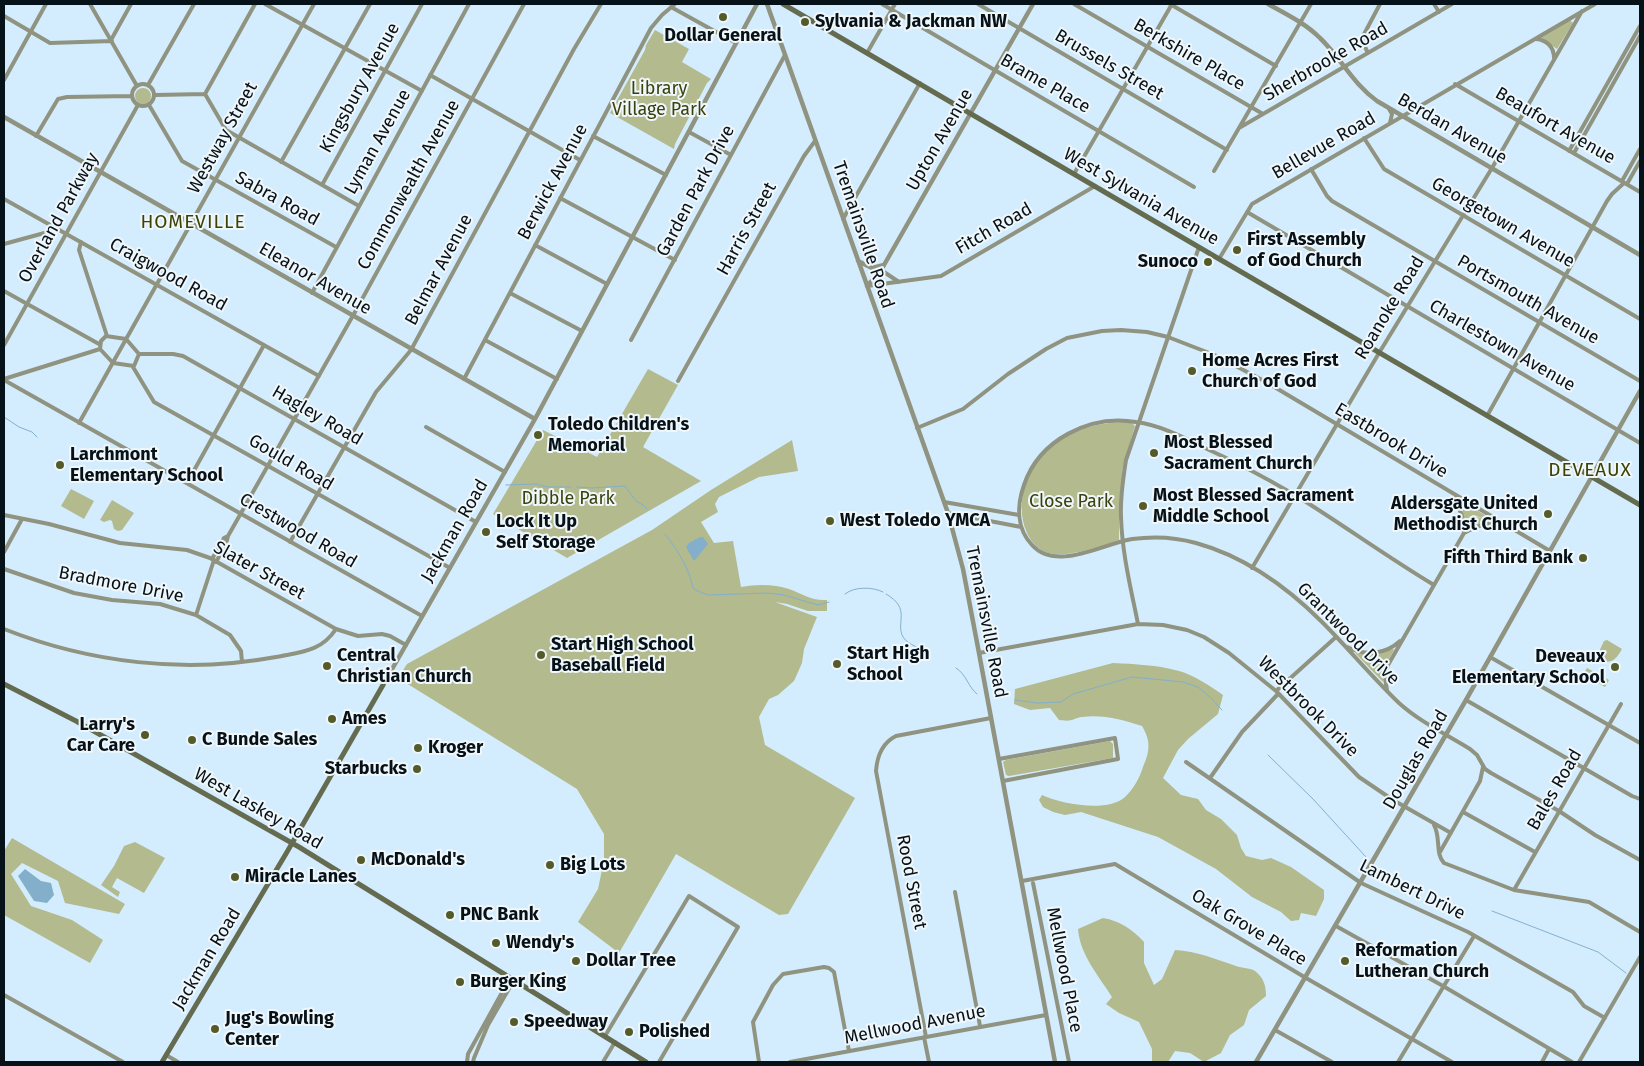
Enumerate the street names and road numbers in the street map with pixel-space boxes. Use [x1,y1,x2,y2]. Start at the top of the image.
street label: Berkshire Place [1129,14,1249,96]
street label: Sherbrooke Road [1260,18,1392,106]
street label: Kingsbury Avenue [315,19,405,157]
street label: Brussels Street [1051,25,1167,105]
street label: Brame Place [996,50,1094,118]
street label: Westway Street [183,79,263,197]
street label: Beaufort Avenue [1491,83,1619,169]
street label: Upton Avenue [902,85,978,195]
street label: Lyman Avenue [340,86,416,198]
street label: Berdan Avenue [1393,89,1511,169]
street label: Commonwealth Avenue [353,96,465,274]
street label: Bellevue Road [1268,108,1380,184]
street label: Berwick Avenue [513,120,593,244]
street label: Garden Park Drive [652,122,740,260]
street label: West Sylvania Avenue [1059,144,1223,250]
street label: Overland Parkway [14,149,104,287]
street label: Tremainsville Road [828,158,898,312]
street label: Sabra Road [231,167,323,231]
street label: Georgetown Avenue [1427,173,1579,273]
street label: Harris Street [713,179,781,279]
street label: Fitch Road [952,198,1036,260]
street label: Belmar Avenue [401,211,477,329]
street label: Craigwood Road [105,234,231,316]
street label: Eleanor Avenue [255,238,375,320]
street label: Portsmouth Avenue [1453,251,1603,349]
street label: Roanoke Road [1351,252,1429,364]
street label: Charlestown Avenue [1425,295,1579,397]
street label: Hagley Road [268,381,366,451]
street label: Eastbrook Drive [1330,399,1452,483]
street label: Gould Road [245,430,337,496]
street label: Jackman Road [417,476,493,586]
street label: Crestwood Road [235,489,361,573]
street label: Slater Street [209,537,309,605]
street label: Tremainsville Road [961,544,1011,700]
street label: Bradmore Drive [57,562,185,608]
street label: Grantwood Drive [1292,578,1404,690]
street label: Westbrook Drive [1253,652,1363,762]
street label: Douglas Road [1379,706,1453,814]
street label: Bales Road [1523,746,1587,834]
street label: West Laskey Road [190,763,326,855]
street label: Rood Street [891,833,931,931]
street label: Lambert Drive [1356,855,1468,925]
street label: Oak Grove Place [1187,885,1311,971]
street label: Jackman Road [168,904,246,1014]
street label: Mellwood Place [1041,906,1087,1034]
street label: Mellwood Avenue [842,1001,988,1049]

